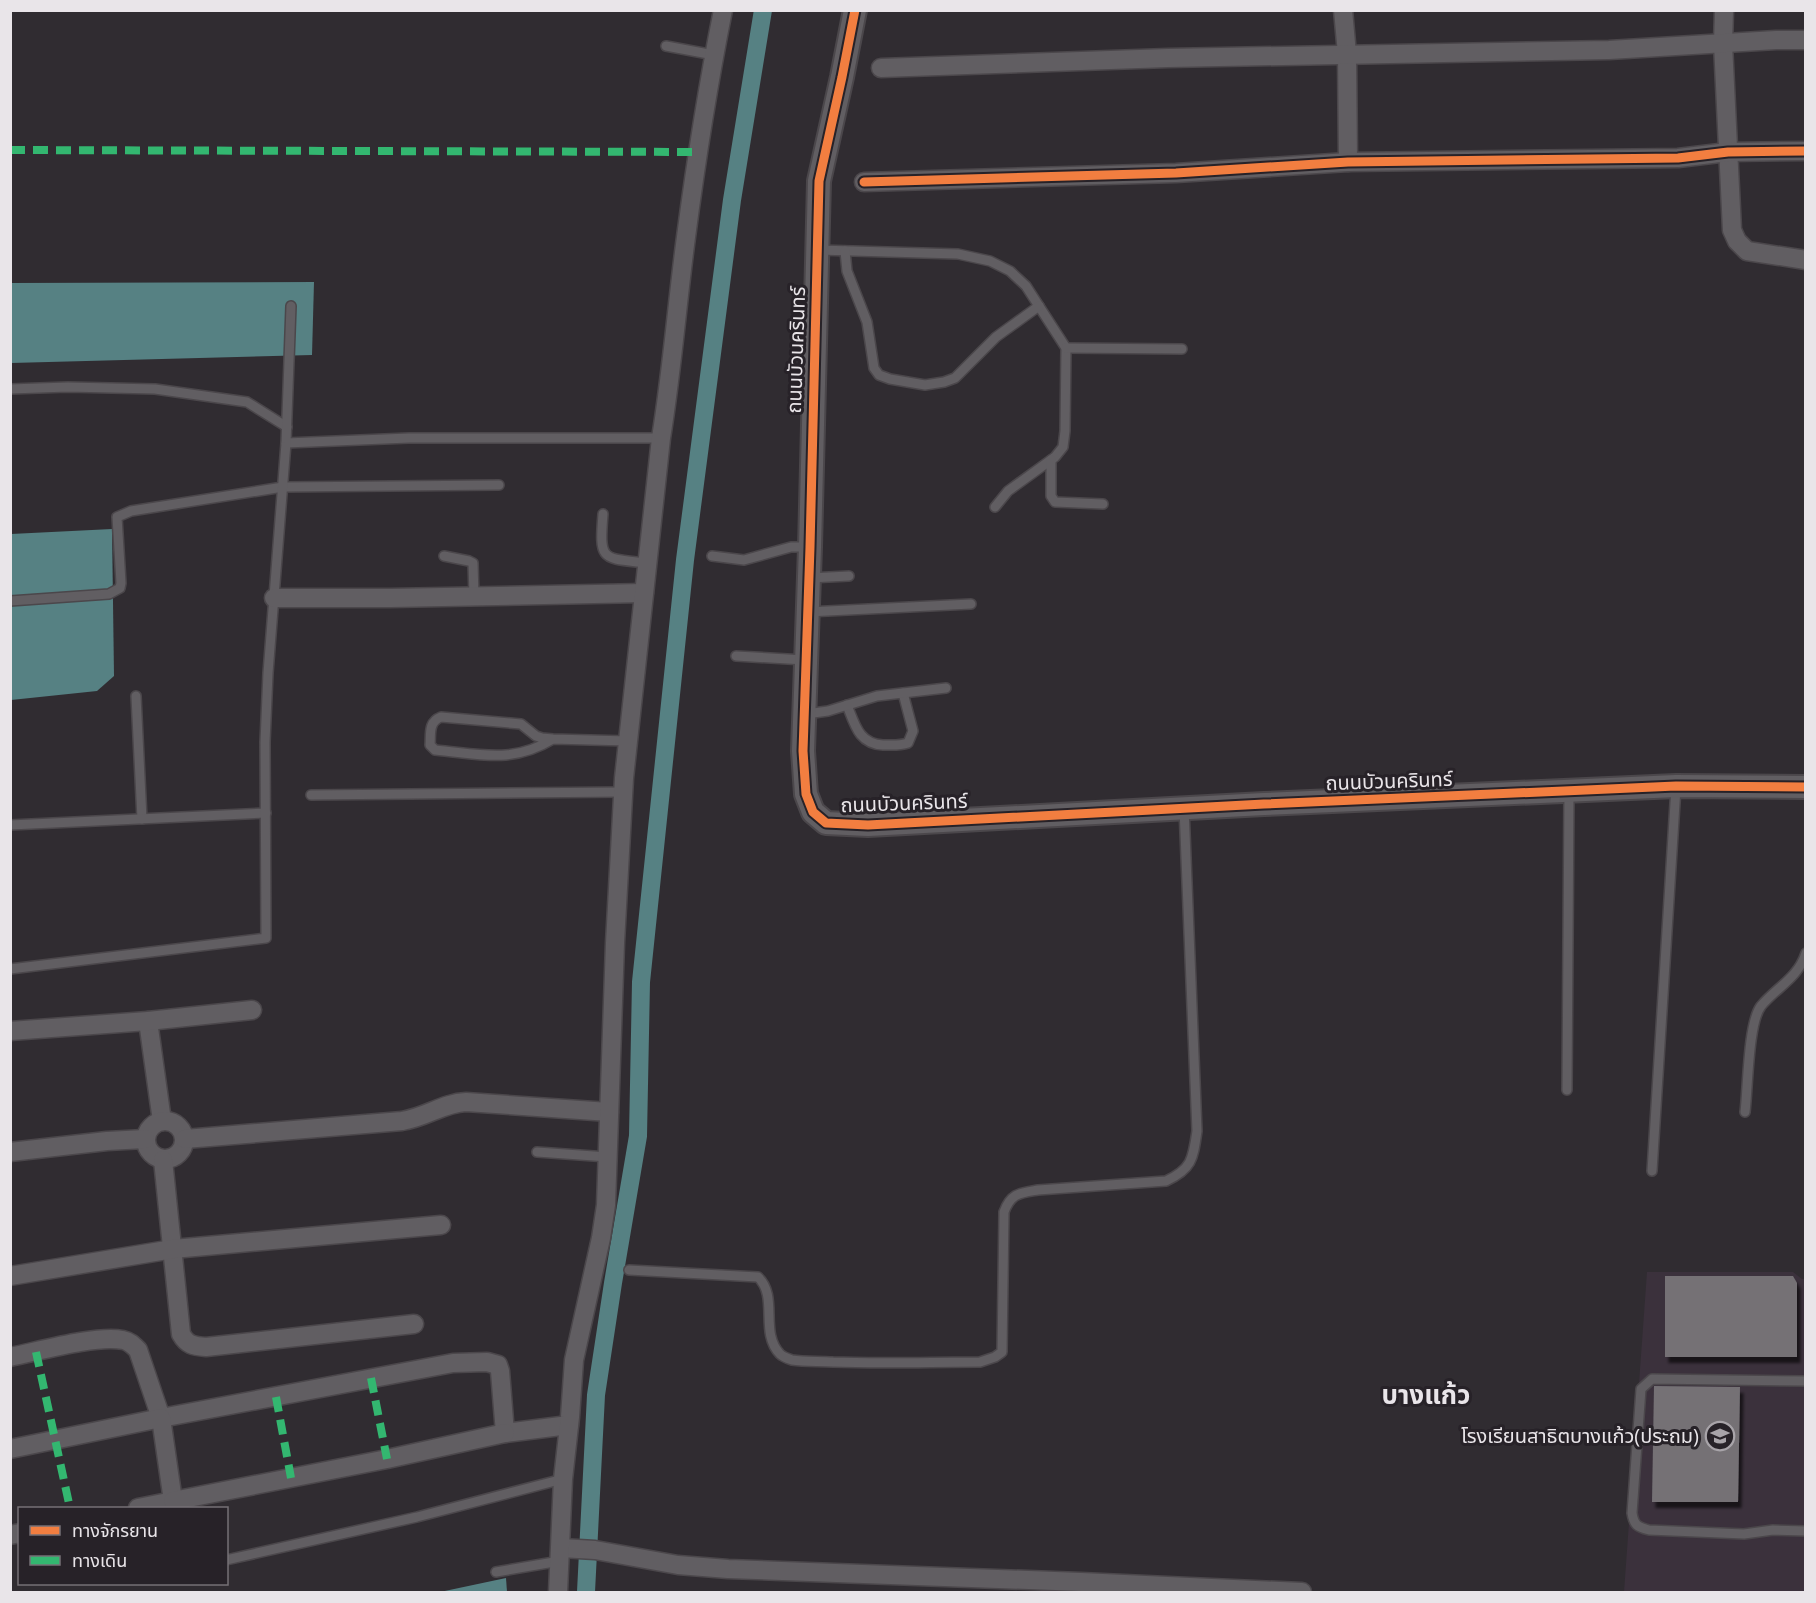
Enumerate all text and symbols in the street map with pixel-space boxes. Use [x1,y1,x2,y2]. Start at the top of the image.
street label: ถนนบัวนครินทร์ [780,285,811,414]
street label: ถนนบัวนครินทร์ [1325,765,1454,796]
street label: ถนนบัวนครินทร์ [840,787,969,818]
district label: บางแก้ว [1382,1376,1470,1412]
school or university icon: โรงเรียนสาธิตบางแก้ว(ประถม) [1704,1420,1736,1452]
place label: โรงเรียนสาธิตบางแก้ว(ประถม) [1461,1422,1699,1449]
legend [18,1507,228,1585]
text: ทางจักรยาน [72,1518,158,1542]
text: ทางเดิน [72,1548,127,1572]

